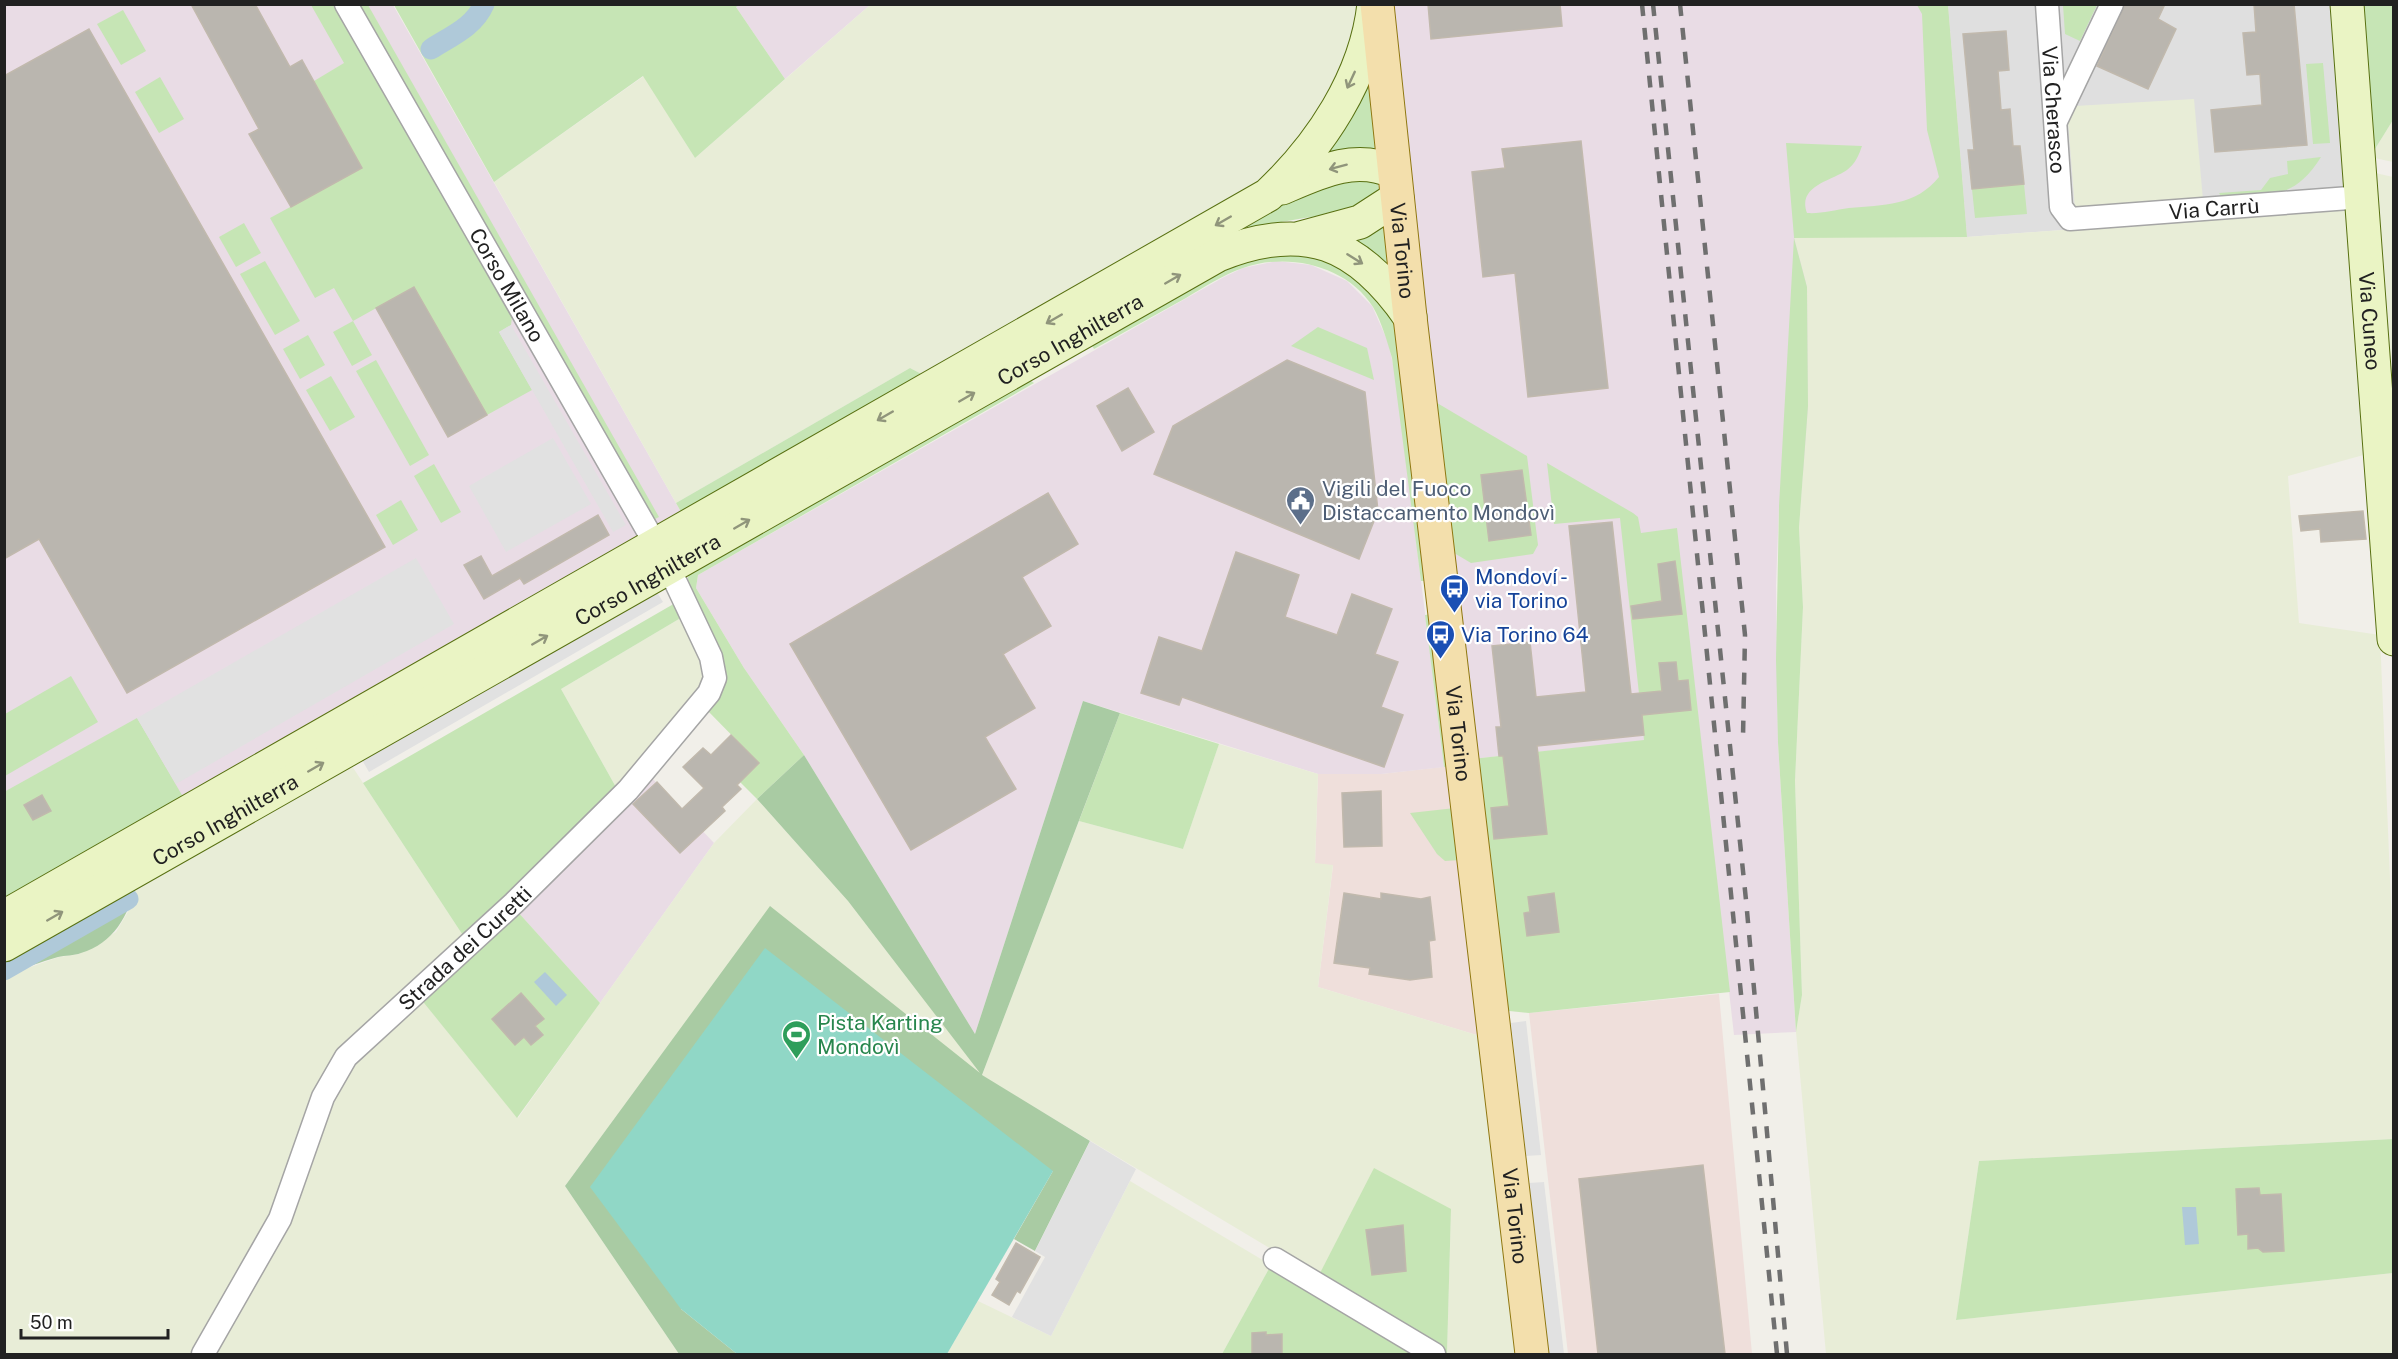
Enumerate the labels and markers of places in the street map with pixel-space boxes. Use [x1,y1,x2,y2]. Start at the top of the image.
place label: Vigili del Fuoco Distaccamento Mondovì [1322,476,1555,525]
public building icon: Vigili del Fuoco Distaccamento Mondovì [1285,484,1317,526]
place label: Mondoví - via Torino [1475,564,1568,613]
bus stop icon: Mondoví - via Torino [1438,572,1470,614]
bus stop icon: Via Torino 64 [1424,618,1456,660]
place label: Via Torino 64 [1461,622,1589,647]
place label: Pista Karting Mondovì [817,1010,943,1059]
sports icon: Pista Karting Mondovì [780,1018,812,1060]

